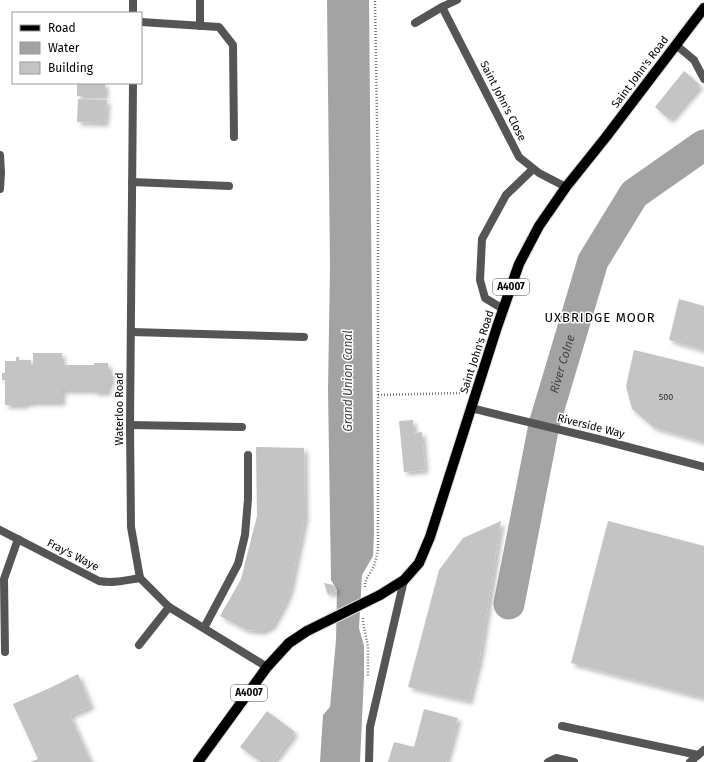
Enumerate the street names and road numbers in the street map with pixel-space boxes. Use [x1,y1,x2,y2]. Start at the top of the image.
street label: Saint John's Road [609,33,671,111]
street label: Saint John's Close [477,59,529,143]
road number: A4007 [493,279,529,295]
street label: Saint John's Road [457,309,497,395]
street label: Waterloo Road [113,372,126,446]
street label: Riverside Way [556,411,627,441]
street label: Fray's Waye [45,536,101,574]
road number: A4007 [231,685,267,701]

